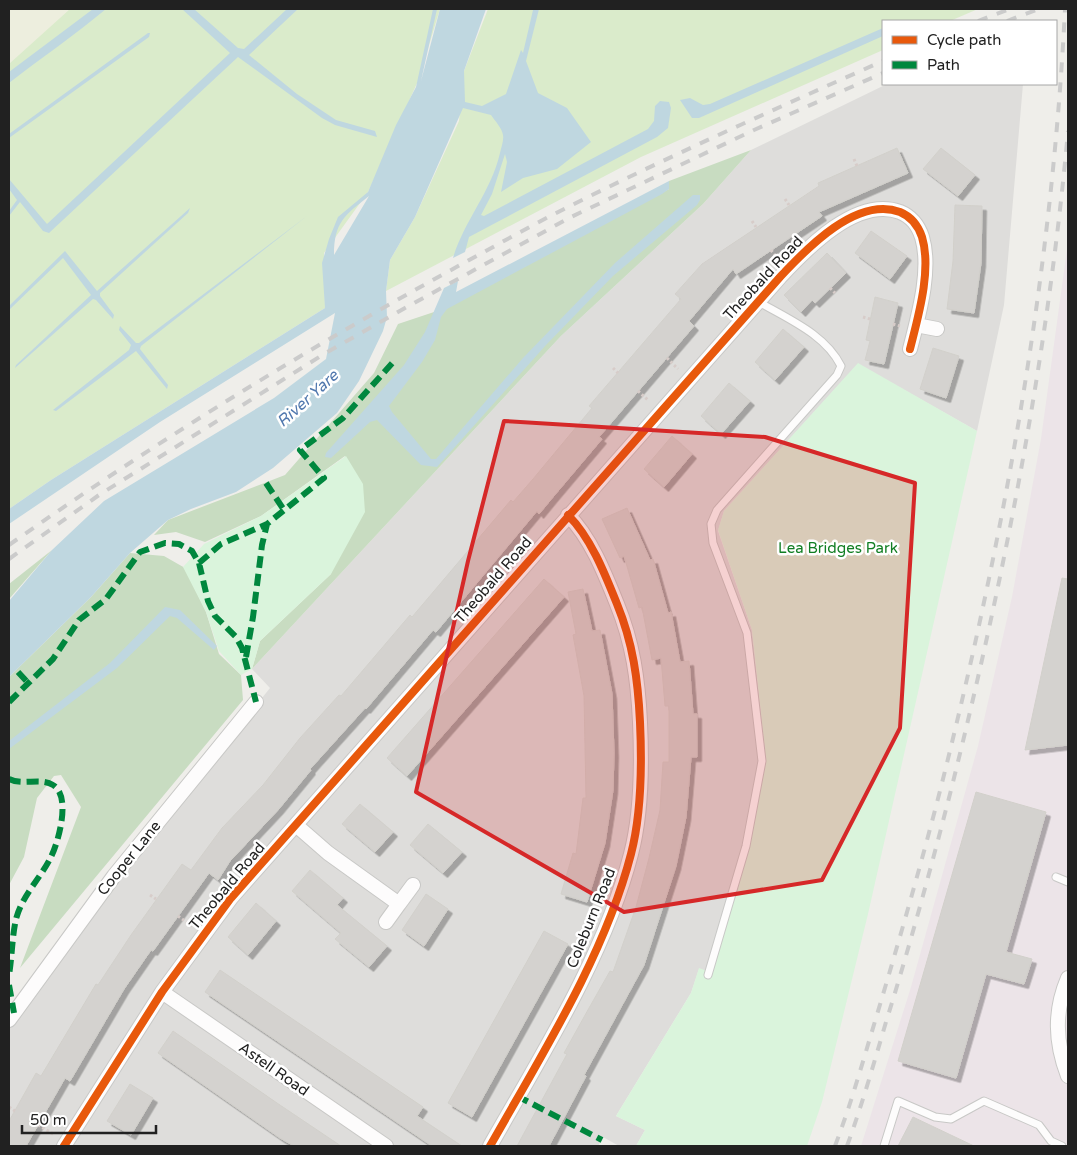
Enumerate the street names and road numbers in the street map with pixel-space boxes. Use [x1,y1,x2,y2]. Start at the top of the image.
street label: Theobald Road [719,232,807,324]
street label: Theobald Road [451,533,535,627]
street label: Cooper Lane [93,817,165,899]
street label: Theobald Road [185,839,269,933]
street label: Coleburn Road [563,865,619,971]
street label: Astell Road [235,1038,313,1100]

